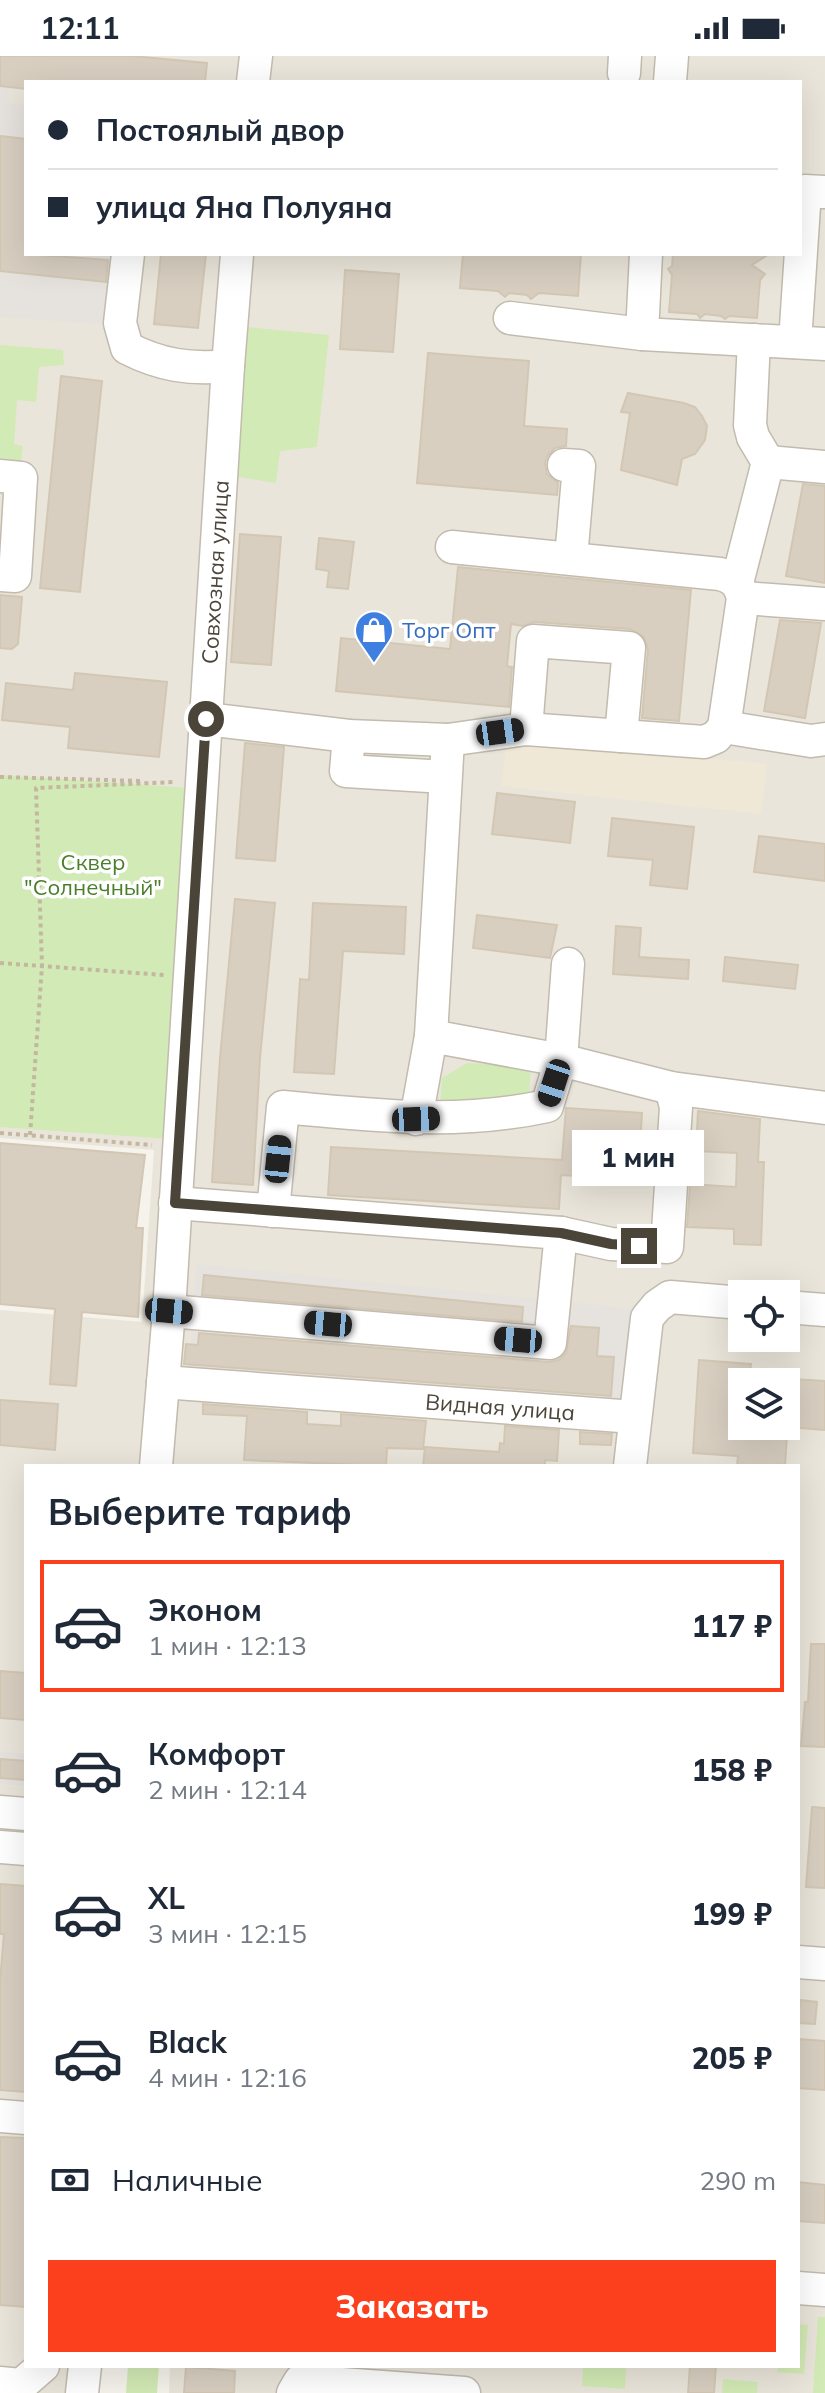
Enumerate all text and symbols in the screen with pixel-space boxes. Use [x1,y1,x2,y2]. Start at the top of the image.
text: 12:11 [40,9,119,47]
text: Постоялый двор [96,111,345,149]
text: улица Яна Полуяна [96,188,392,226]
street label: Совхозная улица [195,479,235,665]
shop icon: Торг Опт [353,609,395,664]
place label: Торг Опт [402,616,495,644]
route start [188,701,224,737]
car [475,717,525,747]
park label: Сквер "Солнечный" [24,848,162,901]
car [535,1056,573,1110]
car [392,1106,440,1132]
callout: 1 мин [573,1130,705,1186]
car [264,1134,292,1184]
text: 1 мин [601,1141,675,1174]
route end [621,1228,657,1264]
map controls [728,1280,800,1440]
button: locate [728,1280,800,1352]
car [144,1297,194,1325]
car [303,1310,353,1338]
car [493,1326,543,1354]
button: layers [728,1368,800,1440]
street label: Видная улица [424,1388,576,1427]
text: Выберите тариф [48,1489,352,1534]
icon: car [52,1590,124,1662]
text: Эконом [148,1591,262,1629]
text: 117 ₽ [692,1607,772,1645]
text: 1 мин · 12:13 [148,1629,307,1662]
icon: car [52,1734,124,1806]
text: Комфорт [148,1735,285,1773]
text: 158 ₽ [692,1751,772,1789]
text: 2 мин · 12:14 [148,1773,307,1806]
icon: car [52,1878,124,1950]
text: XL [148,1879,185,1917]
text: 199 ₽ [692,1895,772,1933]
text: 3 мин · 12:15 [148,1917,307,1950]
icon: car [52,2022,124,2094]
text: Black [148,2023,227,2061]
text: 205 ₽ [692,2039,772,2077]
text: 4 мин · 12:16 [148,2061,307,2094]
icon: cash [48,2158,92,2202]
text: Наличные [112,2161,263,2199]
text: 290 m [700,2164,776,2197]
button: Заказать [48,2260,776,2352]

